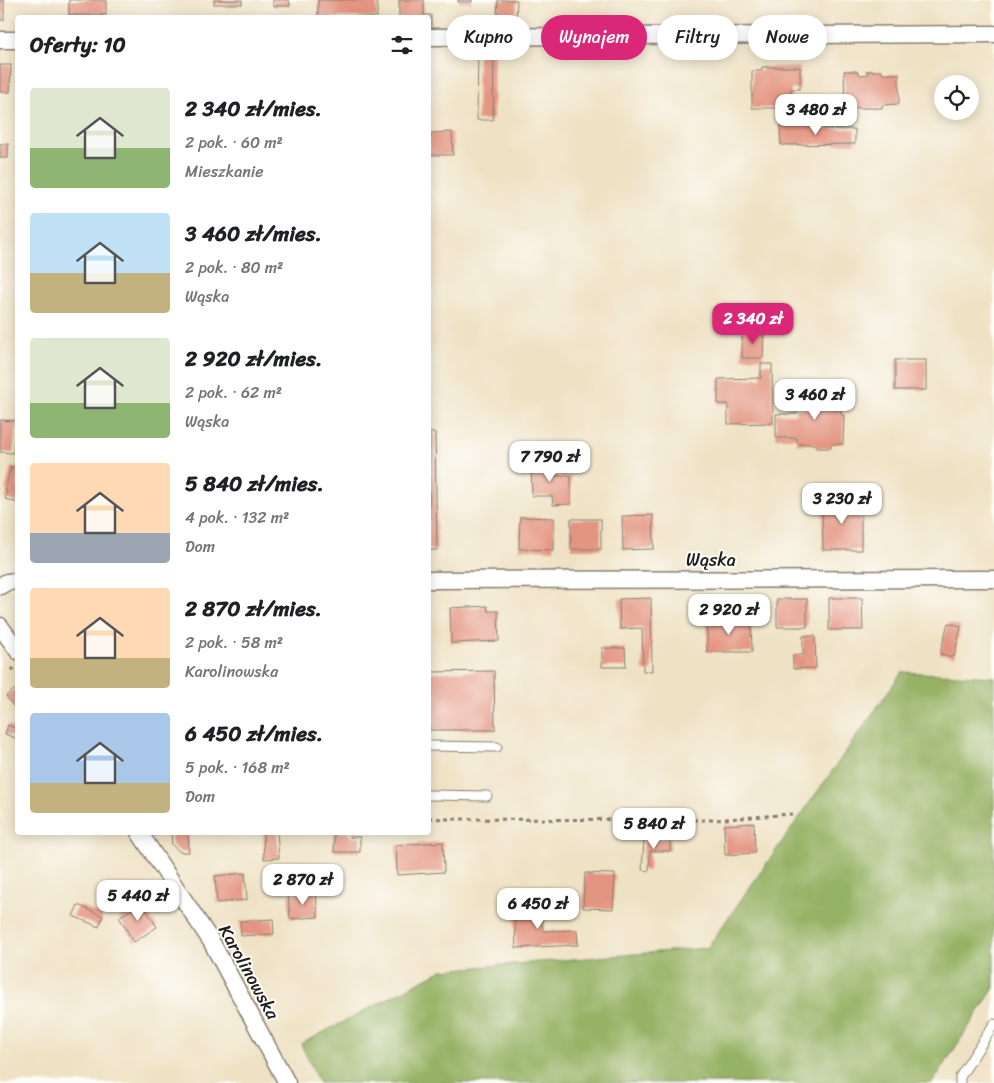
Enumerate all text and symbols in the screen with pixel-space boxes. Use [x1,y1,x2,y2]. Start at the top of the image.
chip: Kupno [446,15,531,60]
chip: Wynajem [541,15,647,60]
chip: Filtry [657,15,738,60]
chip: Nowe [748,15,827,60]
text: Oferty: 10 [30,26,126,64]
icon: filters [388,31,416,59]
map controls [934,75,979,120]
button: locate [934,75,979,120]
text: 2 340 zł/mies. [185,90,322,128]
pin: 3 480 zł [764,94,868,136]
text: 3 480 zł [786,95,846,124]
icon: home [70,108,130,168]
text: 2 pok. · 60 m² [185,128,283,157]
text: Mieszkanie [185,157,263,186]
text: 3 460 zł/mies. [185,215,322,253]
icon: home [70,233,130,293]
text: 2 pok. · 80 m² [185,253,283,282]
text: Wąska [185,282,229,311]
pin: 2 340 zł [701,302,805,345]
text: 2 340 zł [723,304,783,333]
text: 2 920 zł/mies. [185,340,322,378]
icon: home [70,358,130,418]
text: 2 pok. · 62 m² [185,378,282,407]
pin: 3 460 zł [763,378,867,421]
text: 3 460 zł [785,380,845,409]
text: Wąska [185,407,229,436]
pin: 7 790 zł [498,440,602,483]
text: 7 790 zł [520,442,580,471]
text: 5 840 zł/mies. [185,465,324,503]
pin: 3 230 zł [790,482,894,525]
icon: home [70,483,130,543]
text: 3 230 zł [813,484,871,513]
text: 4 pok. · 132 m² [185,503,289,532]
text: Dom [185,532,215,561]
street label: Wąska [686,544,736,576]
text: 2 870 zł/mies. [185,590,322,628]
pin: 2 920 zł [677,594,781,636]
text: 2 920 zł [699,595,759,624]
icon: home [70,608,130,668]
text: 2 pok. · 58 m² [185,628,283,657]
text: Karolinowska [185,657,278,686]
text: 6 450 zł/mies. [185,715,323,753]
icon: home [70,733,130,793]
text: 5 pok. · 168 m² [185,753,290,782]
text: Dom [185,782,215,811]
pin: 5 840 zł [602,808,706,850]
text: 5 840 zł [624,809,684,838]
pin: 2 870 zł [251,864,355,906]
text: 2 870 zł [273,865,333,894]
pin: 5 440 zł [86,880,190,922]
text: 5 440 zł [107,881,169,910]
pin: 6 450 zł [486,888,590,930]
text: 6 450 zł [508,889,568,918]
street label: Karolinowska [210,918,289,1026]

